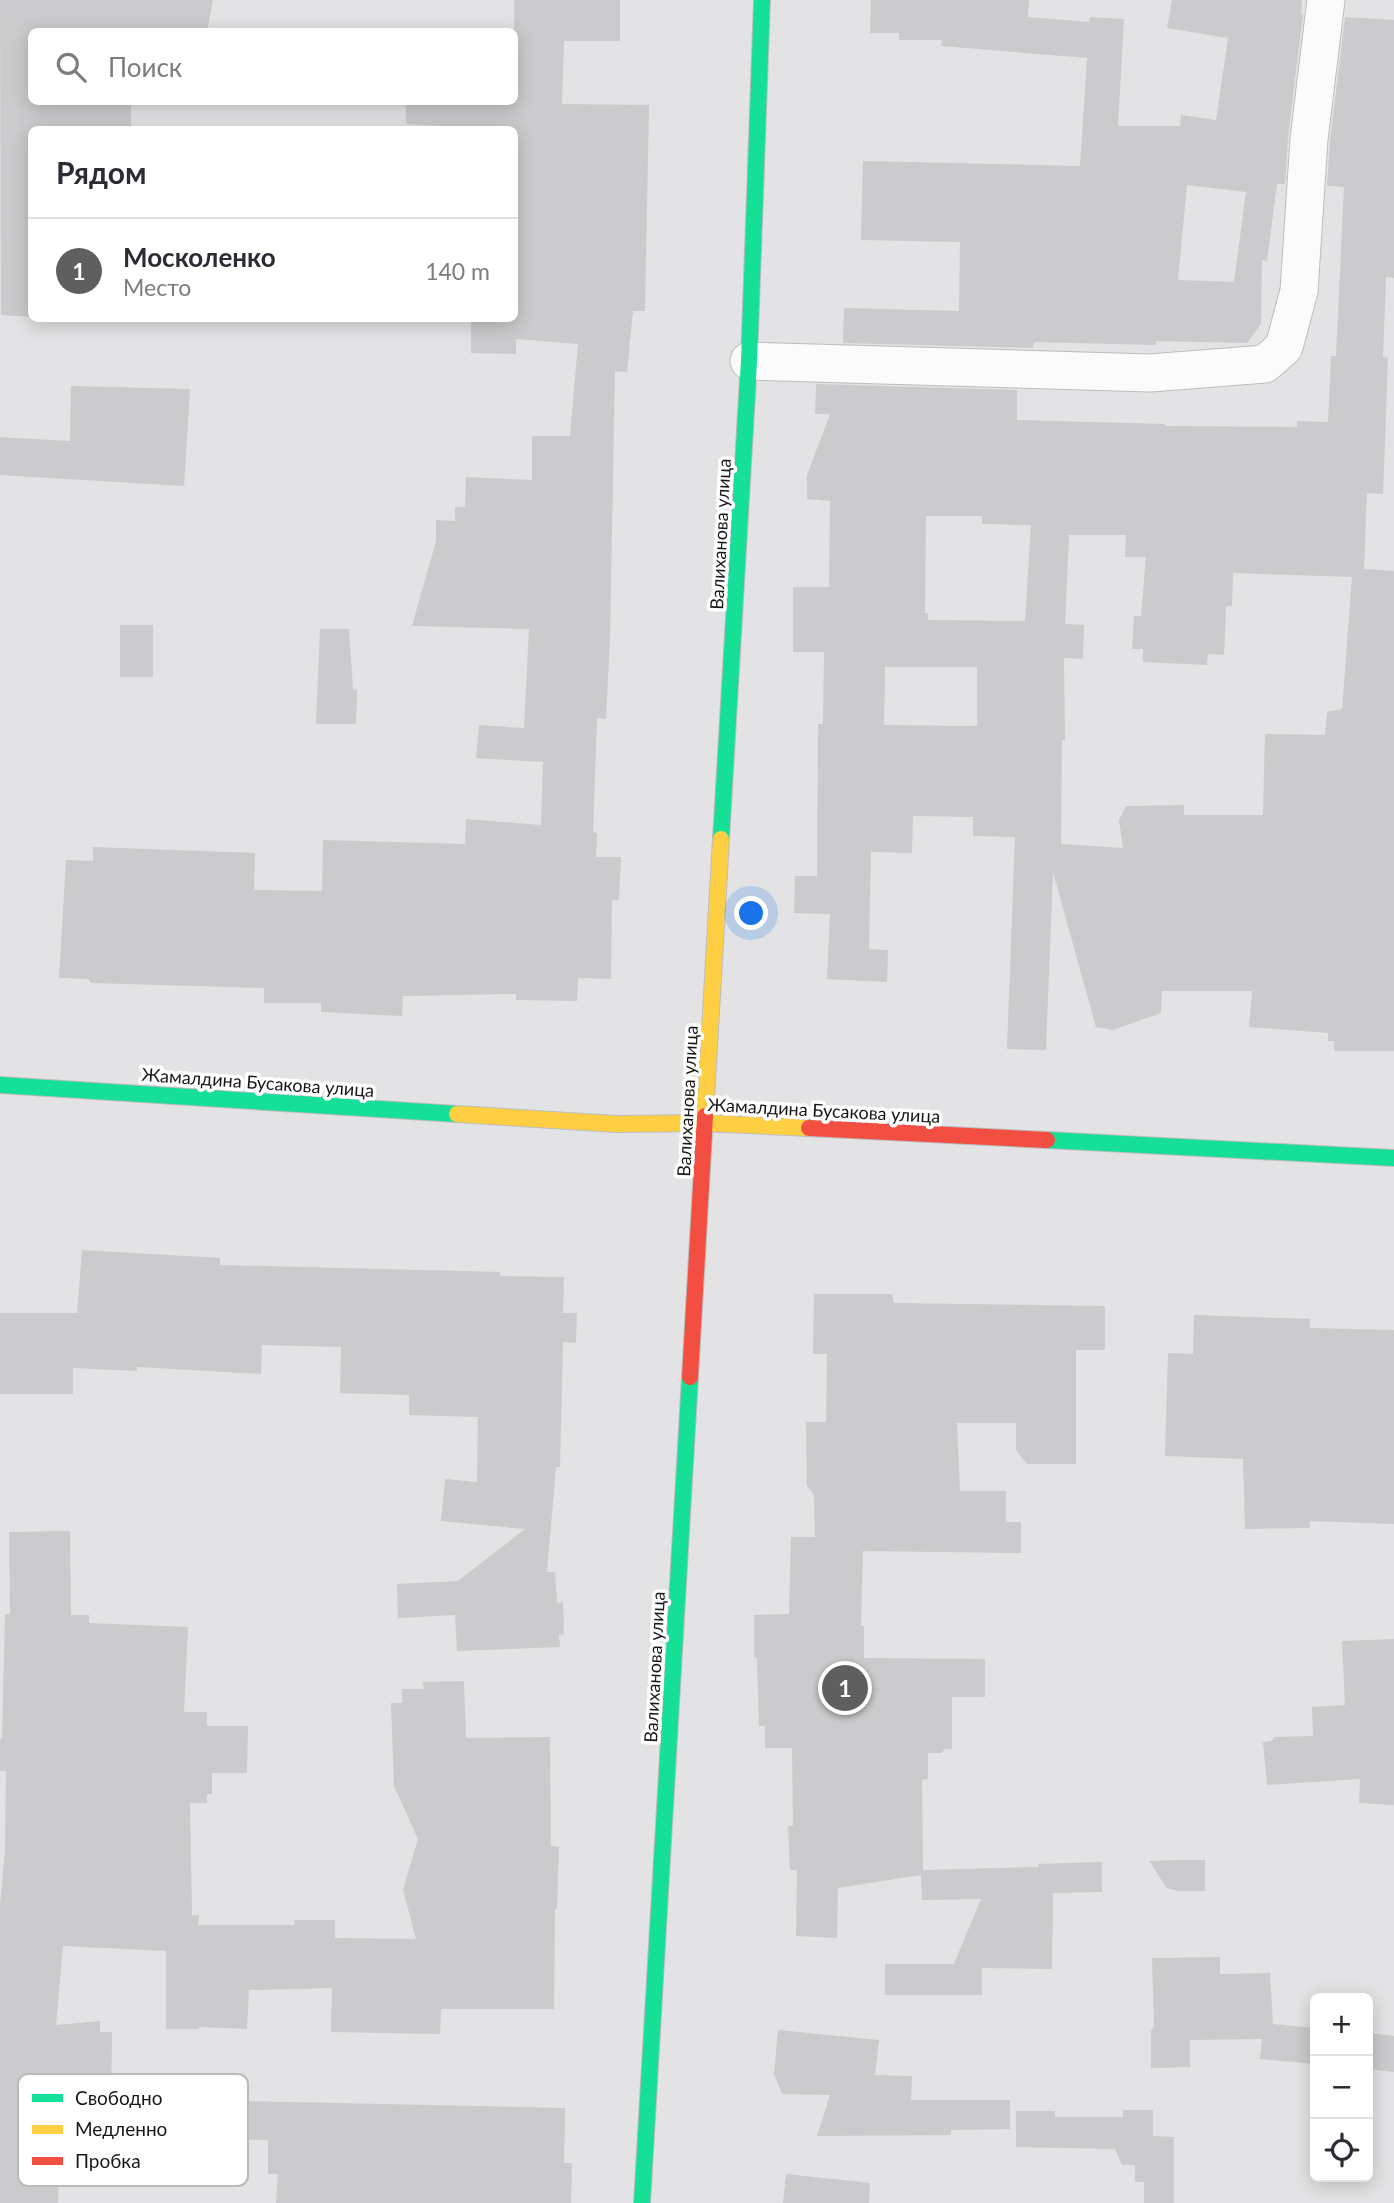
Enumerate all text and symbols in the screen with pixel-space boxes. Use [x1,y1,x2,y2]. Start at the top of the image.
search box [28,28,518,105]
icon: search [52,48,90,86]
text: Поиск [108,51,182,83]
text: Рядом [56,154,146,190]
text: Москоленко [123,241,276,273]
text: 1 [72,257,86,285]
text: 140 m [425,257,490,285]
text: Место [123,273,191,301]
street label: Валиханова улица [705,458,735,610]
your location [734,896,768,930]
street label: Валиханова улица [672,1025,702,1177]
street label: Жамалдина Бусакова улица [141,1063,375,1101]
street label: Жамалдина Бусакова улица [707,1093,941,1127]
street label: Валиханова улица [639,1591,669,1743]
pin: 1 [822,1662,868,1714]
map controls [1310,1993,1373,2182]
button: + [1310,1993,1373,2056]
button: − [1310,2056,1373,2119]
legend [18,2074,248,2186]
text: Свободно [75,2086,163,2109]
text: Медленно [75,2117,167,2140]
button: locate [1310,2119,1373,2182]
text: Пробка [75,2149,141,2172]

